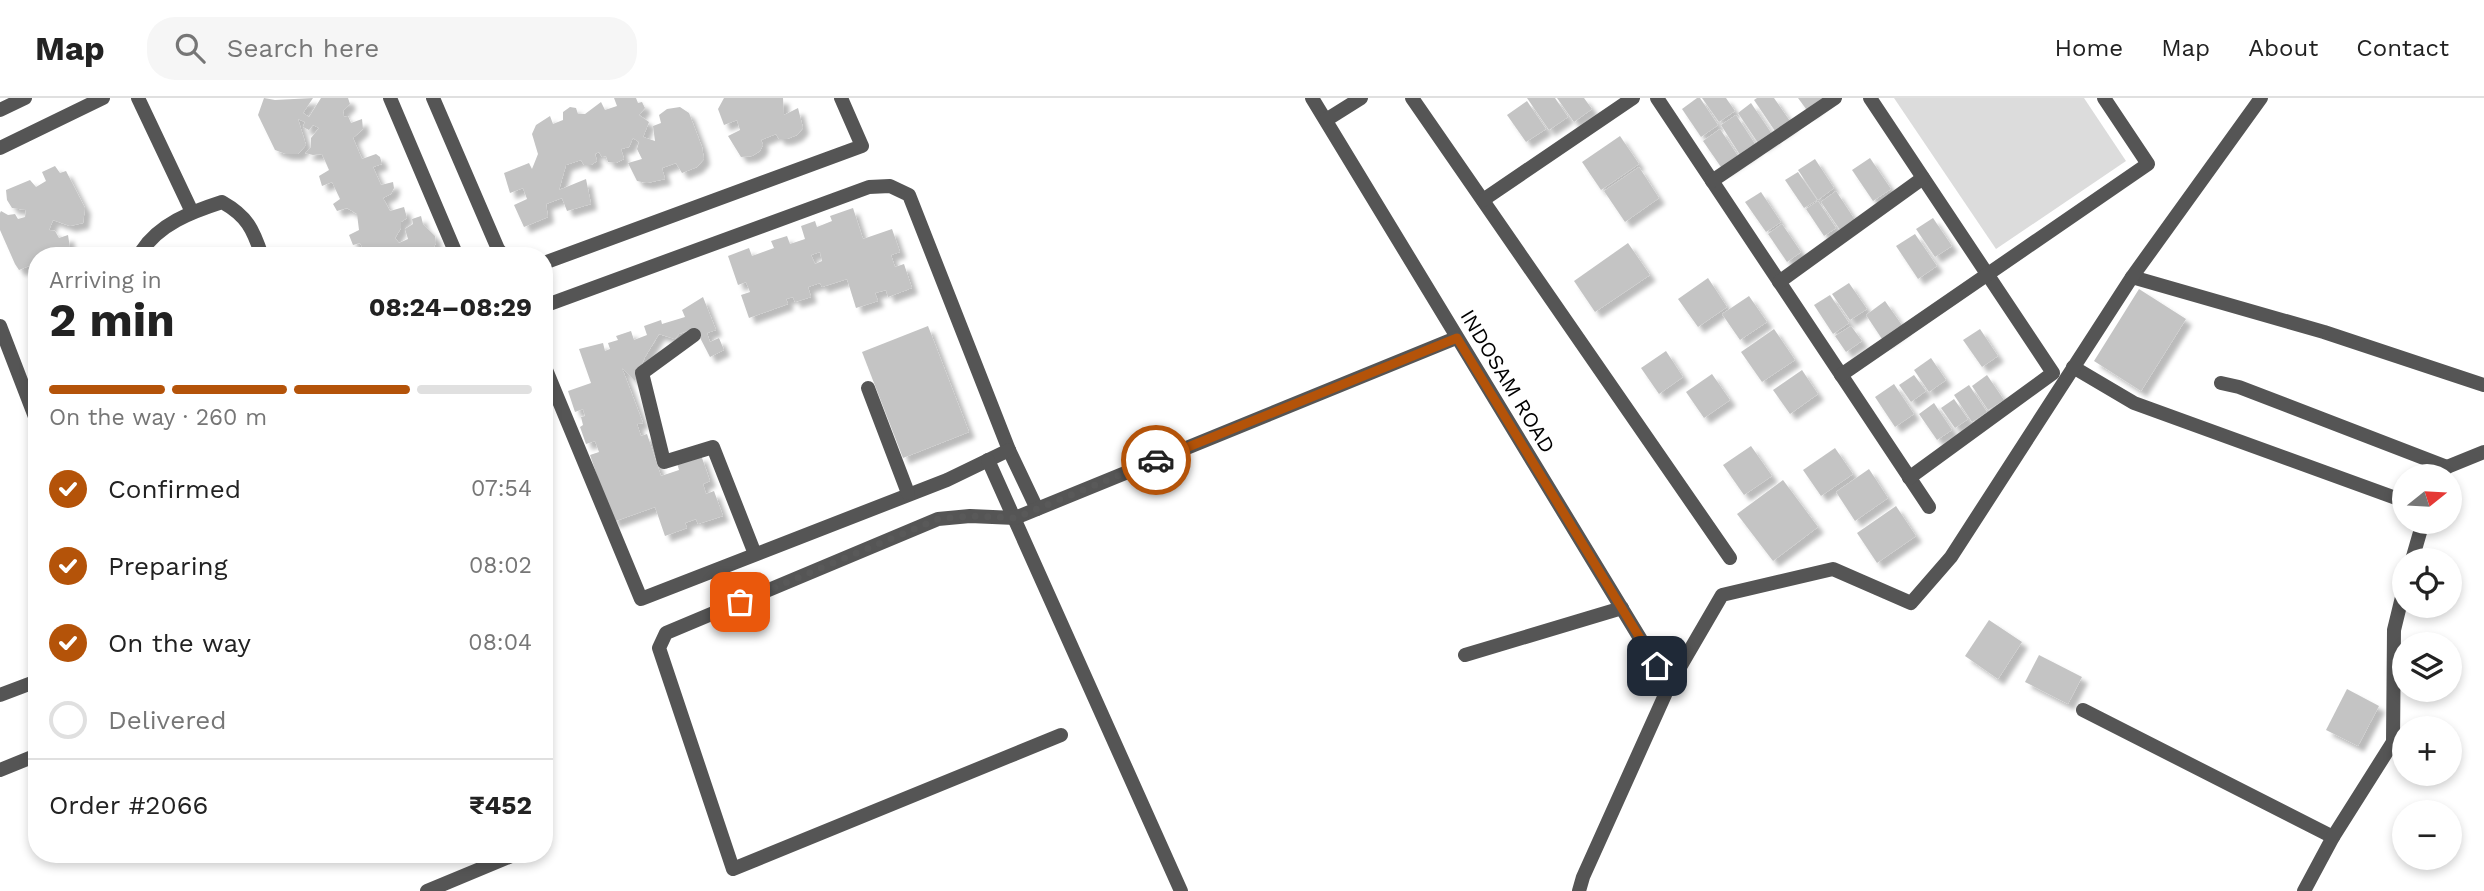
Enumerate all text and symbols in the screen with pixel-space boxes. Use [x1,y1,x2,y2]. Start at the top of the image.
search box [147,17,637,80]
text: Map [35,29,105,68]
icon: search [171,29,209,67]
text: Search here [227,33,379,63]
text: Home [2055,34,2123,62]
text: Map [2161,34,2210,62]
text: About [2248,34,2318,62]
text: Contact [2356,34,2449,62]
text: Arriving in [49,267,162,294]
text: 08:24–08:29 [369,292,532,322]
text: 2 min [49,293,175,347]
street label: INDOSAM ROAD [1455,305,1561,457]
text: On the way · 260 m [49,404,267,431]
courier [1121,425,1191,495]
icon: car [1137,441,1175,479]
north arrow [2392,464,2462,534]
map controls [2392,464,2462,870]
icon: check [49,470,87,508]
text: Confirmed [108,474,241,504]
text: 07:54 [471,475,532,502]
icon: check [49,547,87,585]
button: locate [2392,548,2462,618]
text: Preparing [108,551,228,581]
text: 08:02 [469,552,532,579]
pin [710,572,770,632]
icon: bag [721,583,759,621]
icon: check [49,624,87,662]
text: On the way [108,628,251,658]
text: 08:04 [468,629,532,656]
button: layers [2392,632,2462,702]
pin [1627,636,1687,696]
icon: home [1638,647,1676,685]
text: Delivered [108,705,227,735]
button: + [2392,716,2462,786]
text: Order #2066 [49,790,208,820]
text: ₹452 [469,790,532,820]
button: − [2392,800,2462,870]

